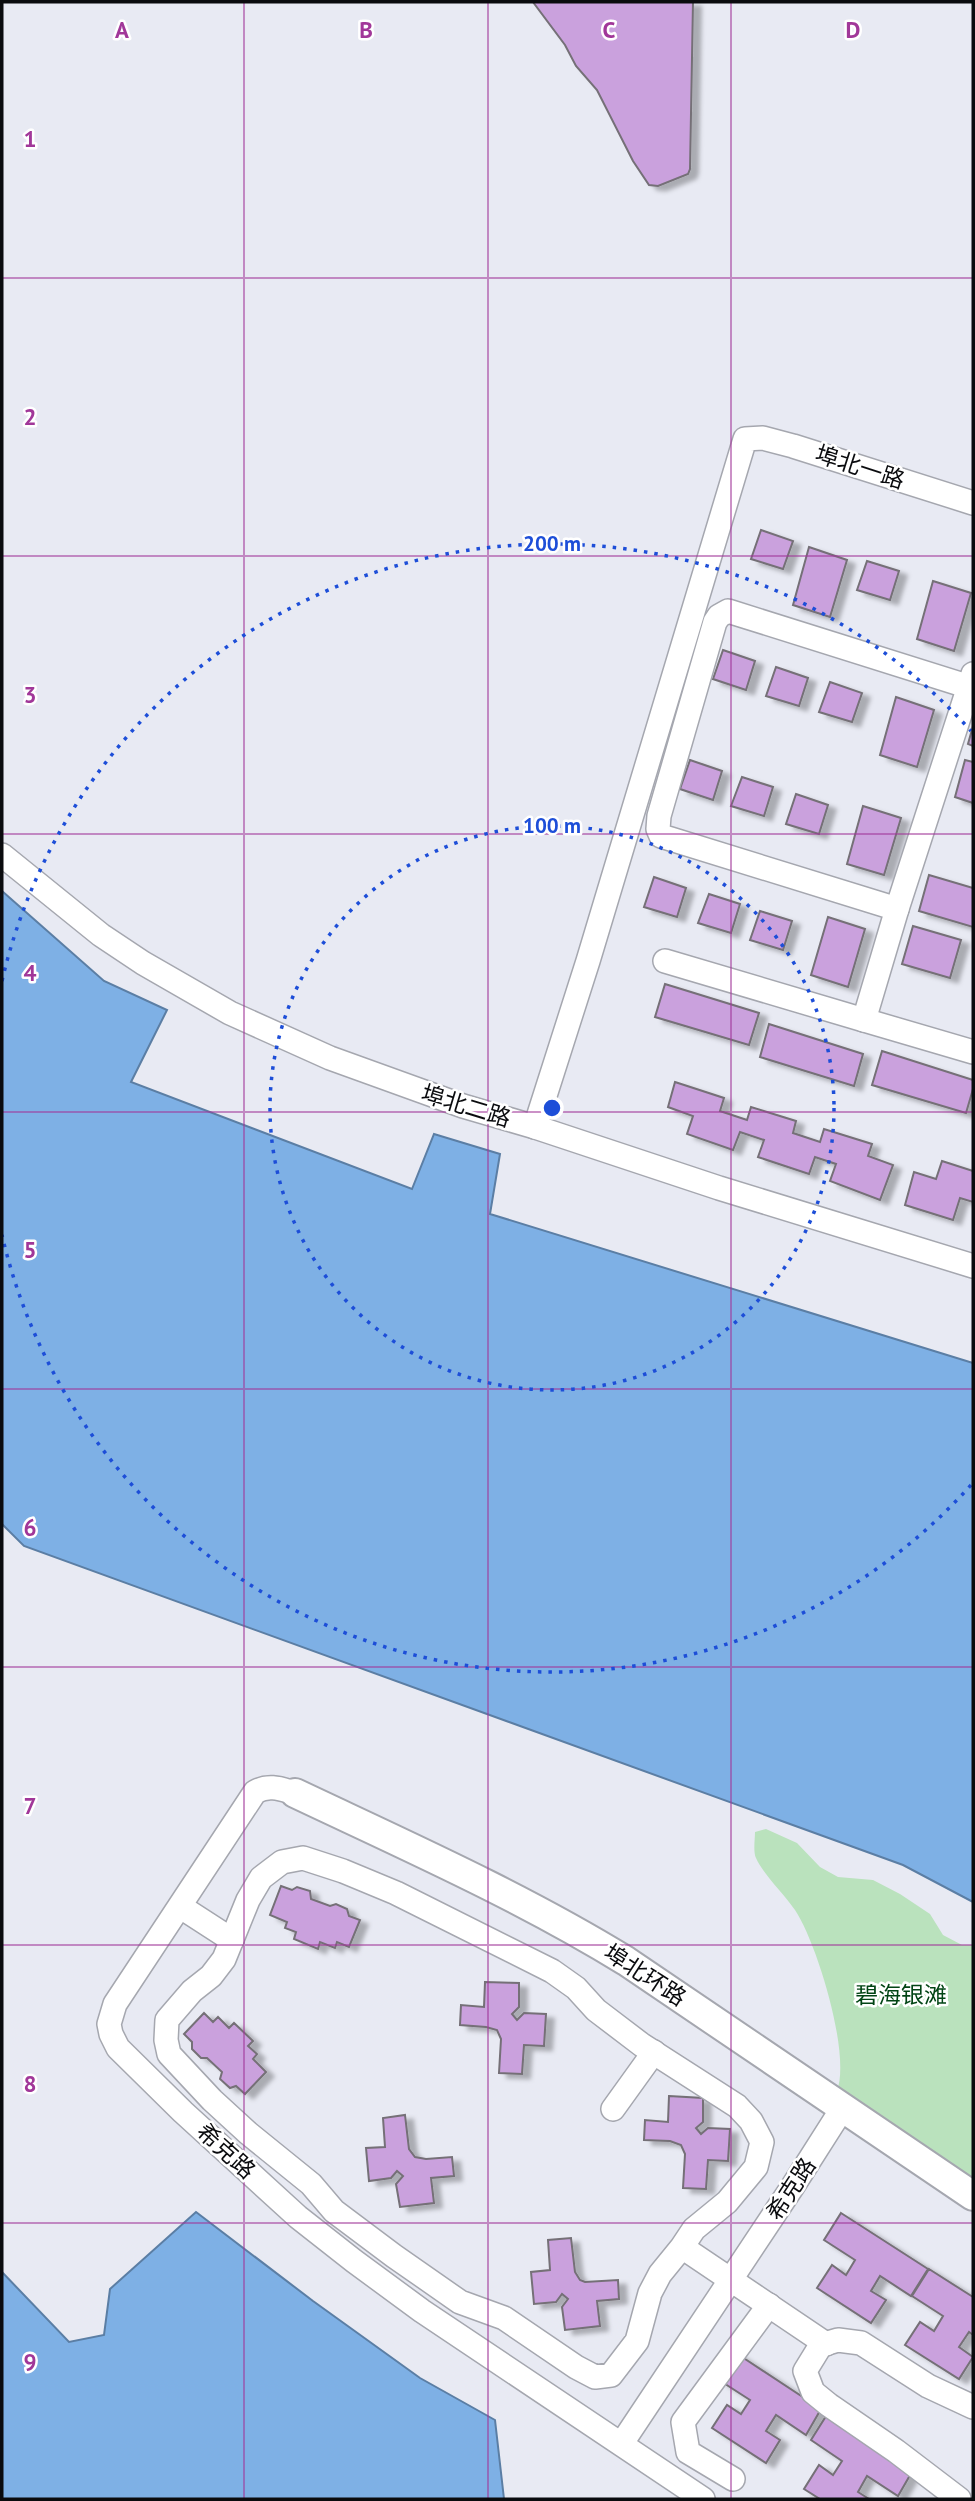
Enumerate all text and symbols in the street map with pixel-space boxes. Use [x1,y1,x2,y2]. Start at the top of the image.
text: A [115,15,129,44]
text: B [359,15,373,44]
text: C [603,15,616,44]
text: D [846,15,860,44]
text: 1 [23,124,37,153]
text: 2 [23,402,37,431]
street label: 埠北一路 [812,439,908,495]
text: 200 m [523,530,581,557]
text: 3 [23,680,37,709]
text: 100 m [523,812,581,839]
text: 4 [23,958,37,987]
street label: 埠北二路 [418,1078,514,1133]
centre of rings [540,1096,564,1120]
text: 5 [23,1235,37,1264]
text: 6 [23,1513,37,1542]
text: 7 [23,1791,37,1820]
street label: 埠北环路 [599,1937,692,2012]
park label: 碧海银滩 [855,1980,947,2009]
text: 8 [23,2069,37,2098]
street label: 希克路 [191,2117,262,2184]
street label: 希克路 [760,2152,822,2226]
text: 9 [23,2347,37,2376]

